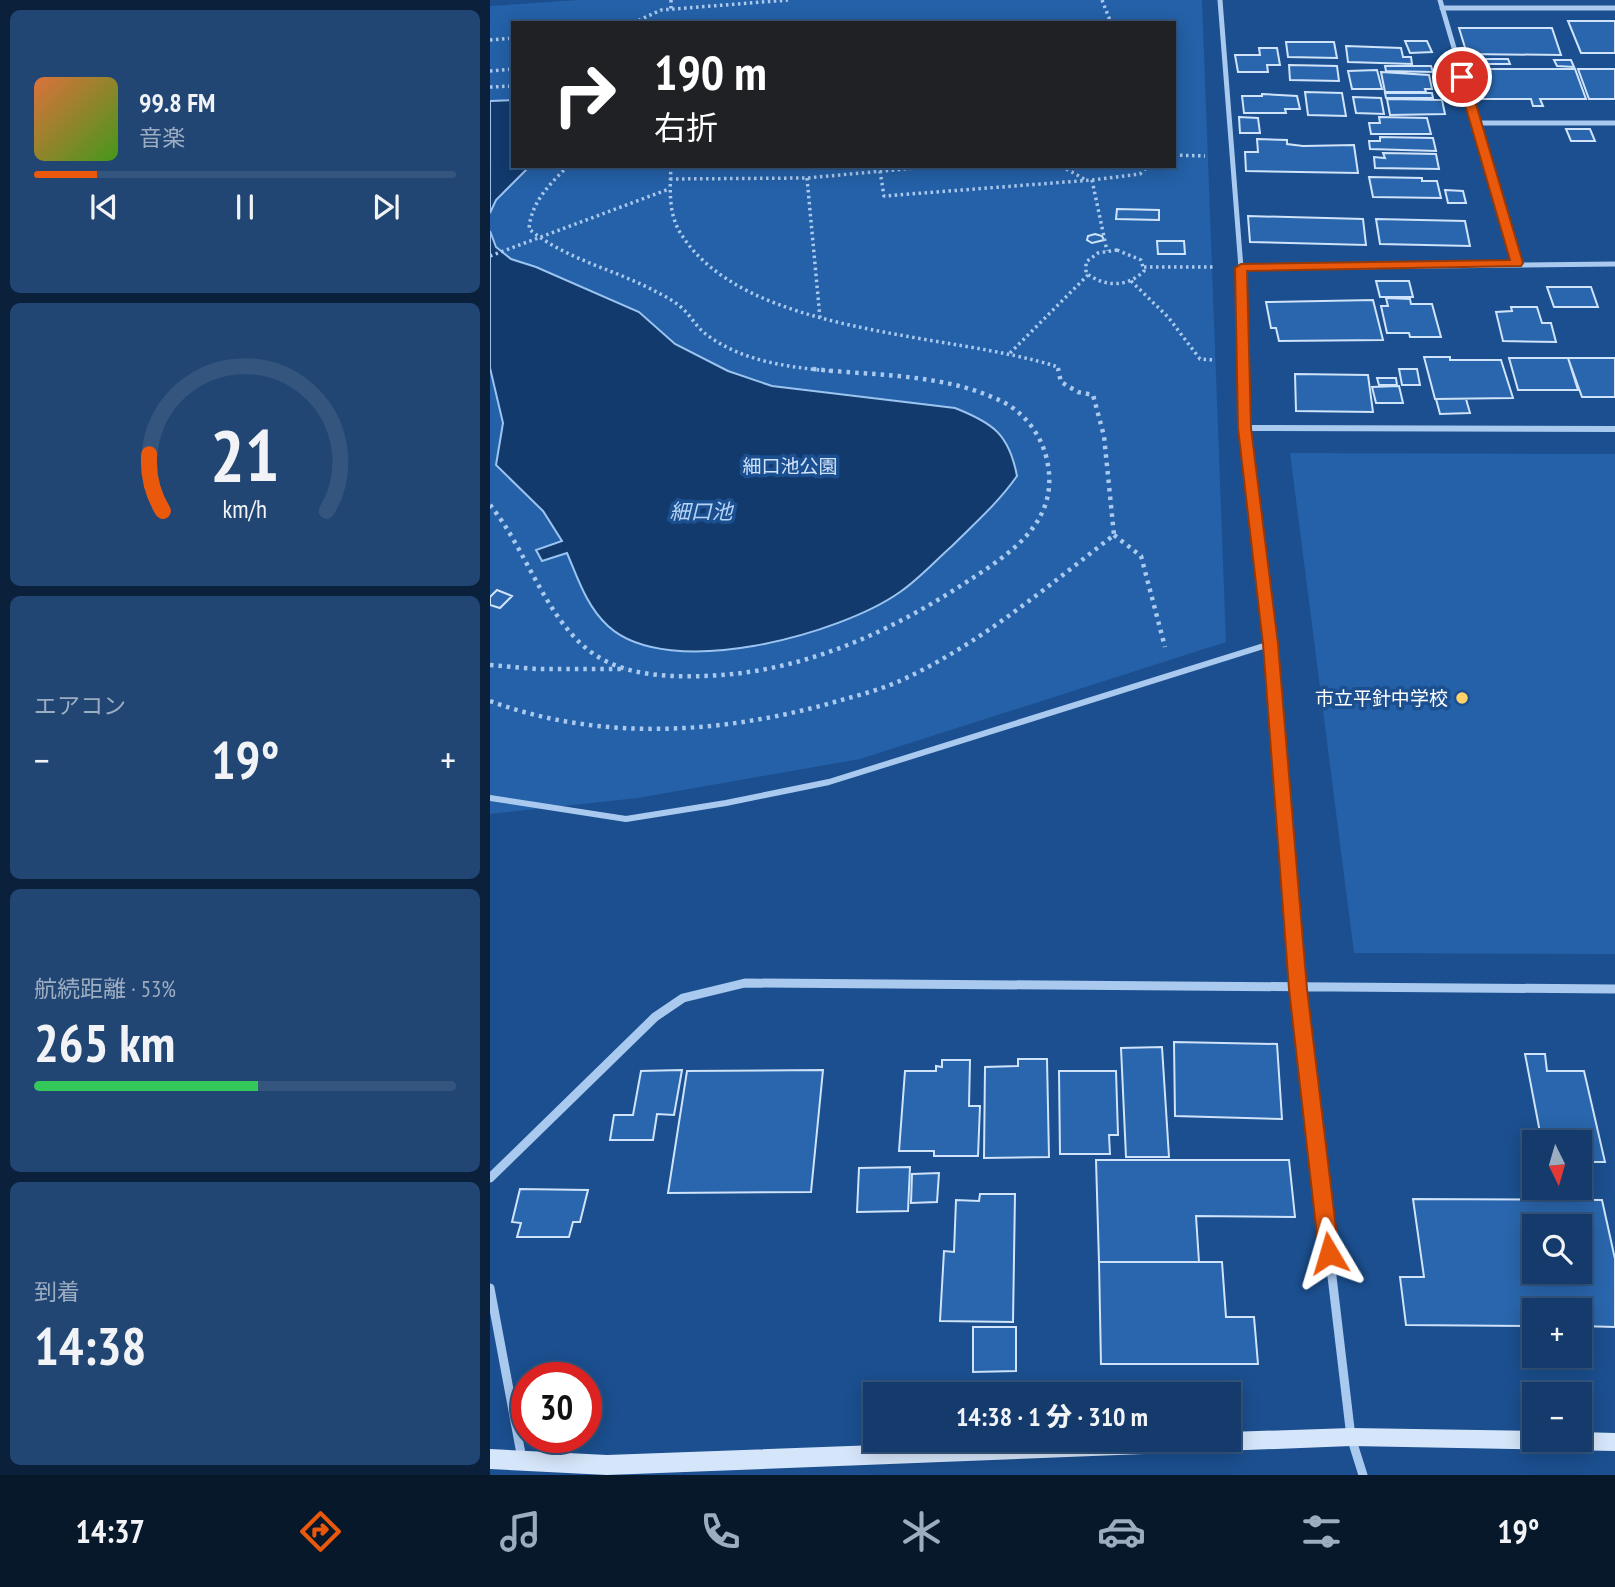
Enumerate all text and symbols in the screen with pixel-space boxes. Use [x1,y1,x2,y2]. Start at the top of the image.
text: 190 m [654,40,767,104]
pin [1432,47,1492,107]
icon: right [539,49,630,140]
icon: arrive [1443,58,1481,96]
text: 99.8 FM [139,86,215,119]
text: 右折 [654,106,718,148]
text: 音楽 [139,123,185,152]
icon: previous [85,188,123,226]
icon: pause [226,188,264,226]
icon: next [367,188,405,226]
text: 21 [210,407,280,501]
park label: 細口池公園 [742,454,838,478]
text: km/h [223,492,267,524]
water label: 細口池 [670,498,734,525]
place label: 市立平針中学校 [1315,686,1448,710]
marker: 市立平針中学校 [1454,690,1470,706]
text: エアコン [34,691,126,720]
text: 19° [211,726,279,793]
text: − [34,735,50,784]
text: + [440,735,456,784]
text: 航続距離 · 53% [34,974,176,1003]
text: 265 km [34,1009,175,1076]
north arrow [1522,1130,1592,1200]
map controls [1522,1130,1592,1452]
button: search [1522,1214,1592,1284]
position arrow [1292,1216,1366,1290]
text: 到着 [34,1277,80,1306]
button: + [1522,1298,1592,1368]
text: 14:38 [34,1312,146,1379]
speed limit sign: 30 [511,1362,602,1453]
button: − [1522,1382,1592,1452]
text: 14:38 · 1 分 · 310 m [956,1400,1148,1433]
icon: directions [296,1507,345,1556]
icon: music [496,1507,545,1556]
icon: phone [696,1507,745,1556]
icon: climate [897,1507,946,1556]
icon: car [1097,1507,1146,1556]
icon: filters [1297,1507,1346,1556]
text: 14:37 [76,1510,145,1552]
text: 19° [1497,1510,1539,1552]

